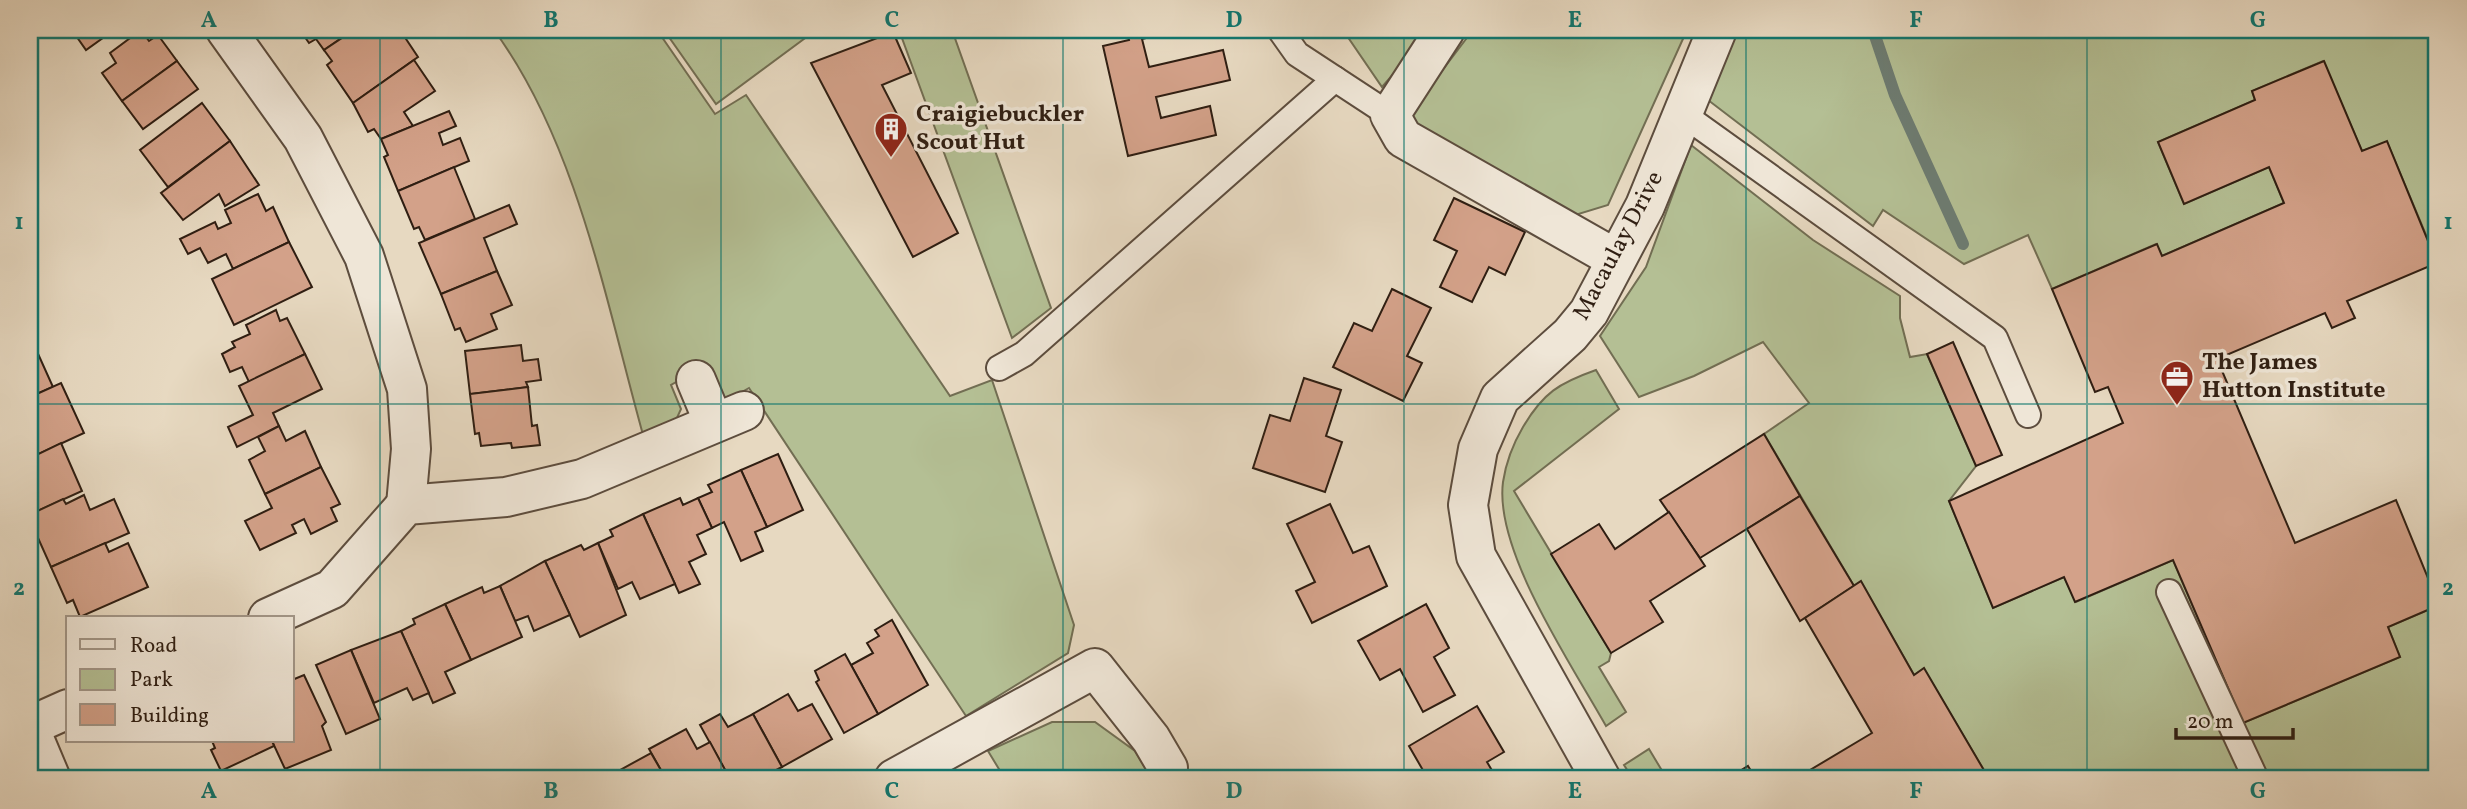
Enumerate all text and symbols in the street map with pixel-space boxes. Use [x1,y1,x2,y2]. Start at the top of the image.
text: A [201,5,217,37]
text: B [543,5,559,37]
text: C [885,5,899,37]
text: D [1226,5,1243,37]
text: E [1568,5,1582,37]
text: F [1909,5,1923,37]
text: G [2250,5,2266,37]
place label: Craigiebuckler Scout Hut [916,98,1084,160]
building icon: Craigiebuckler Scout Hut [872,110,910,159]
street label: Macaulay Drive [1565,165,1673,327]
text: 1 [14,207,24,239]
text: 1 [2443,207,2453,239]
place label: The James Hutton Institute [2202,346,2386,408]
office icon: The James Hutton Institute [2158,358,2196,407]
text: 2 [13,573,25,605]
text: 2 [2442,573,2454,605]
legend [66,616,294,742]
text: Road [130,632,177,661]
text: Park [130,666,173,695]
scale bar [2176,697,2294,741]
text: Building [130,702,209,731]
text: 20 m [2187,708,2233,737]
text: A [201,776,217,808]
text: B [543,776,559,808]
text: C [885,776,899,808]
text: D [1226,776,1243,808]
text: E [1568,776,1582,808]
text: F [1909,776,1923,808]
text: G [2250,776,2266,808]

